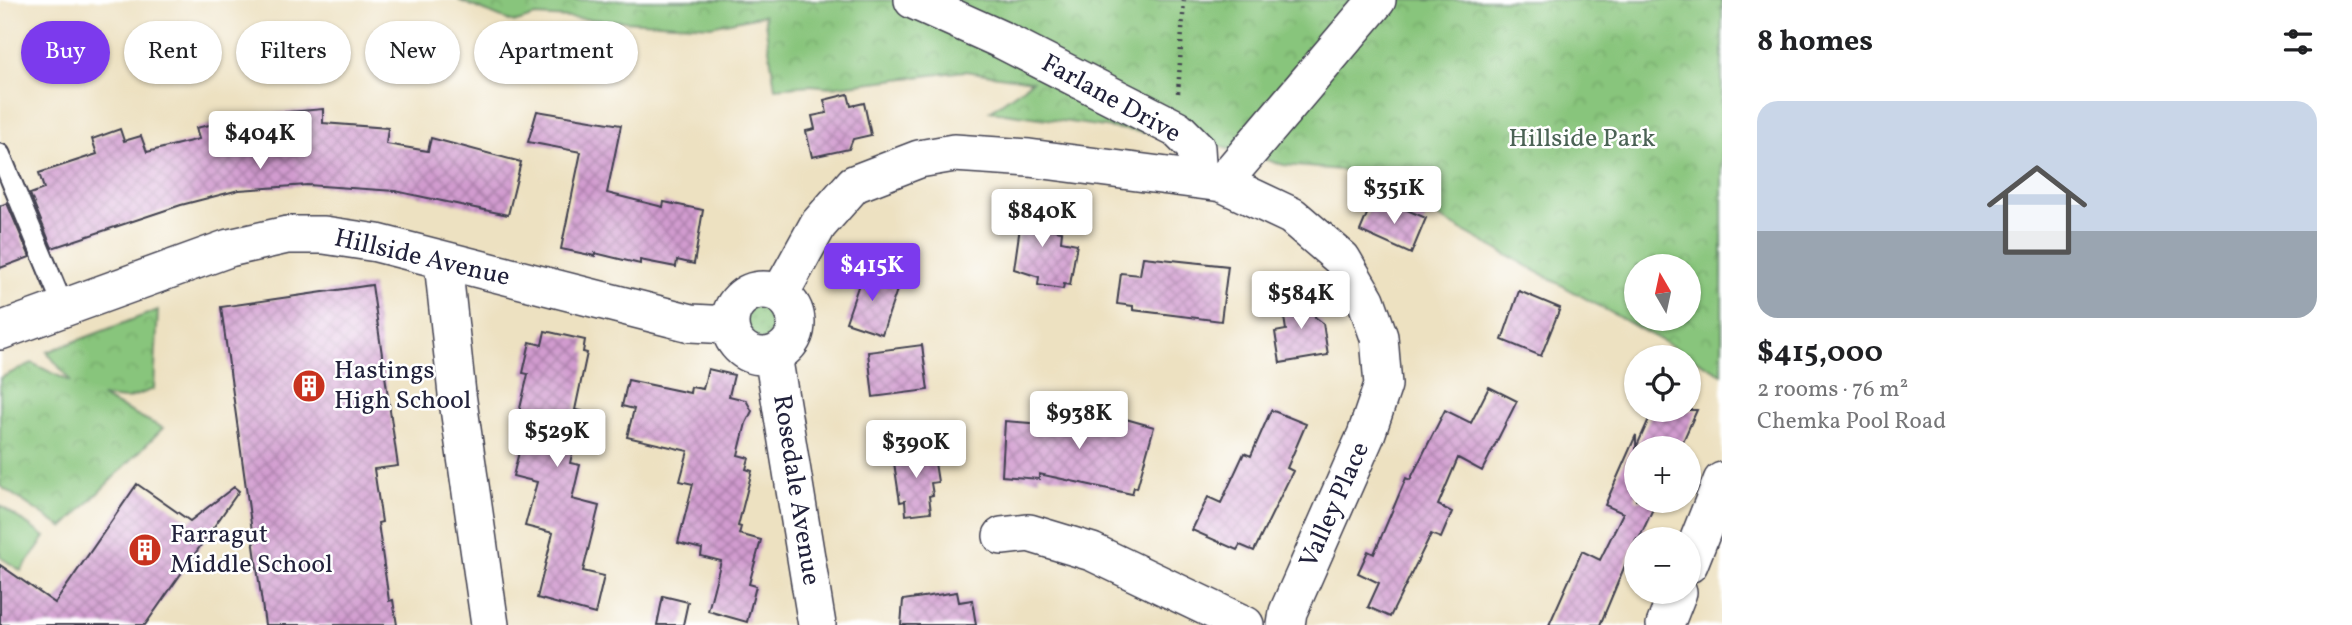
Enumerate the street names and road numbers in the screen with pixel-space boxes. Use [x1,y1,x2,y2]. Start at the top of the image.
street label: Farlane Drive [1035,46,1187,152]
street label: Hillside Avenue [331,220,513,296]
street label: Rosedale Avenue [763,392,829,588]
street label: Valley Place [1291,436,1379,574]

